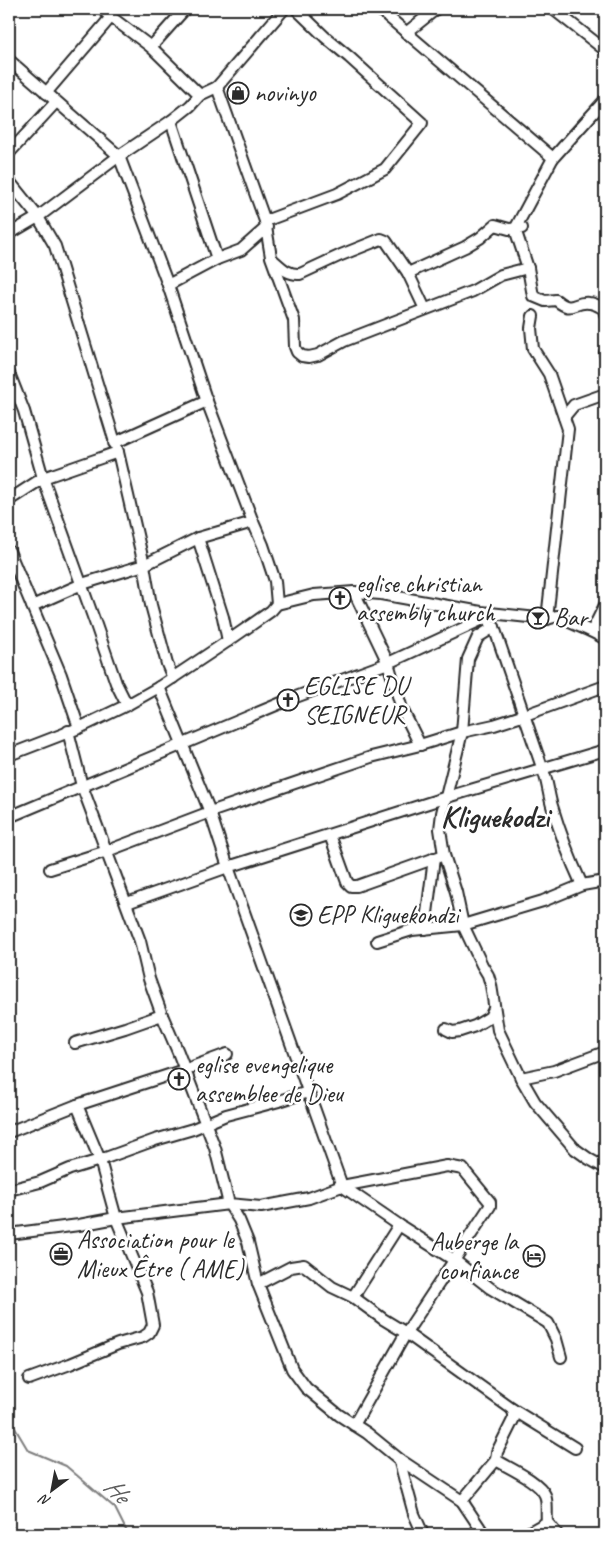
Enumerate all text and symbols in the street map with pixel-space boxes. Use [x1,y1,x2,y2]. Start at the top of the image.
place label: novinyo [254,77,317,109]
shop icon: novinyo [226,81,250,105]
place label: eglise christian assembly church [356,568,496,629]
church icon: eglise christian assembly church [328,586,352,610]
place label: Bar [554,602,590,634]
bar icon: Bar [526,606,550,630]
place label: EGLISE DU SEIGNEUR [304,670,412,731]
church icon: EGLISE DU SEIGNEUR [276,688,300,712]
district label: Kliguekodzi [441,798,553,836]
place label: EPP Kliguekondzi [317,899,462,931]
school or university icon: EPP Kliguekondzi [289,903,313,927]
place label: eglise evengelique assemblee de Dieu [195,1049,345,1110]
church icon: eglise evengelique assemblee de Dieu [167,1067,191,1091]
place label: Association pour le Mieux Être ( AME) [77,1224,245,1285]
place label: Auberge la confiance [430,1226,520,1287]
office icon: Association pour le Mieux Être ( AME) [49,1242,73,1266]
hotel icon: Auberge la confiance [522,1244,546,1268]
north arrow [28,1466,78,1516]
water label: He [97,1470,140,1513]
text: N [35,1490,54,1510]

